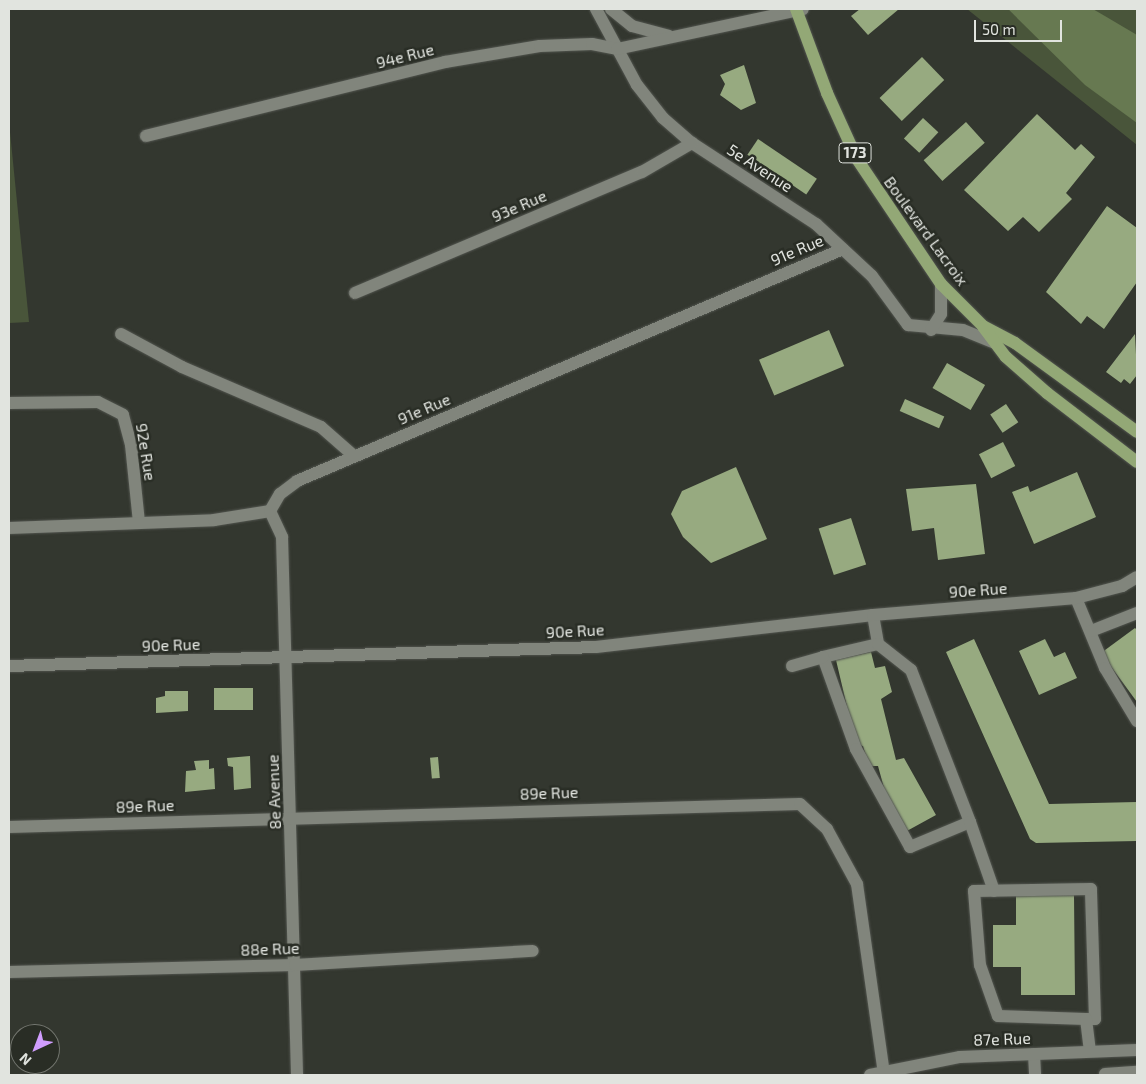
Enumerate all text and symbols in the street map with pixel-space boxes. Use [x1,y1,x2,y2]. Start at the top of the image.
scale bar [976,10,1064,42]
text: 50 m [982,20,1016,38]
street label: 94e Rue [374,40,436,72]
street label: 5e Avenue [724,140,796,196]
road number: 173 [838,140,872,166]
street label: Boulevard Lacroix [880,173,972,289]
street label: 93e Rue [489,186,549,226]
street label: 91e Rue [768,230,826,270]
street label: 91e Rue [395,389,453,429]
street label: 92e Rue [132,422,160,482]
street label: 90e Rue [948,578,1008,602]
street label: 90e Rue [545,620,605,642]
street label: 90e Rue [141,634,201,656]
street label: 8e Avenue [263,754,285,830]
street label: 89e Rue [519,782,579,804]
street label: 89e Rue [115,795,175,817]
street label: 88e Rue [240,938,300,960]
north arrow [10,1024,60,1074]
street label: 87e Rue [973,1028,1031,1050]
text: N [16,1050,35,1069]

